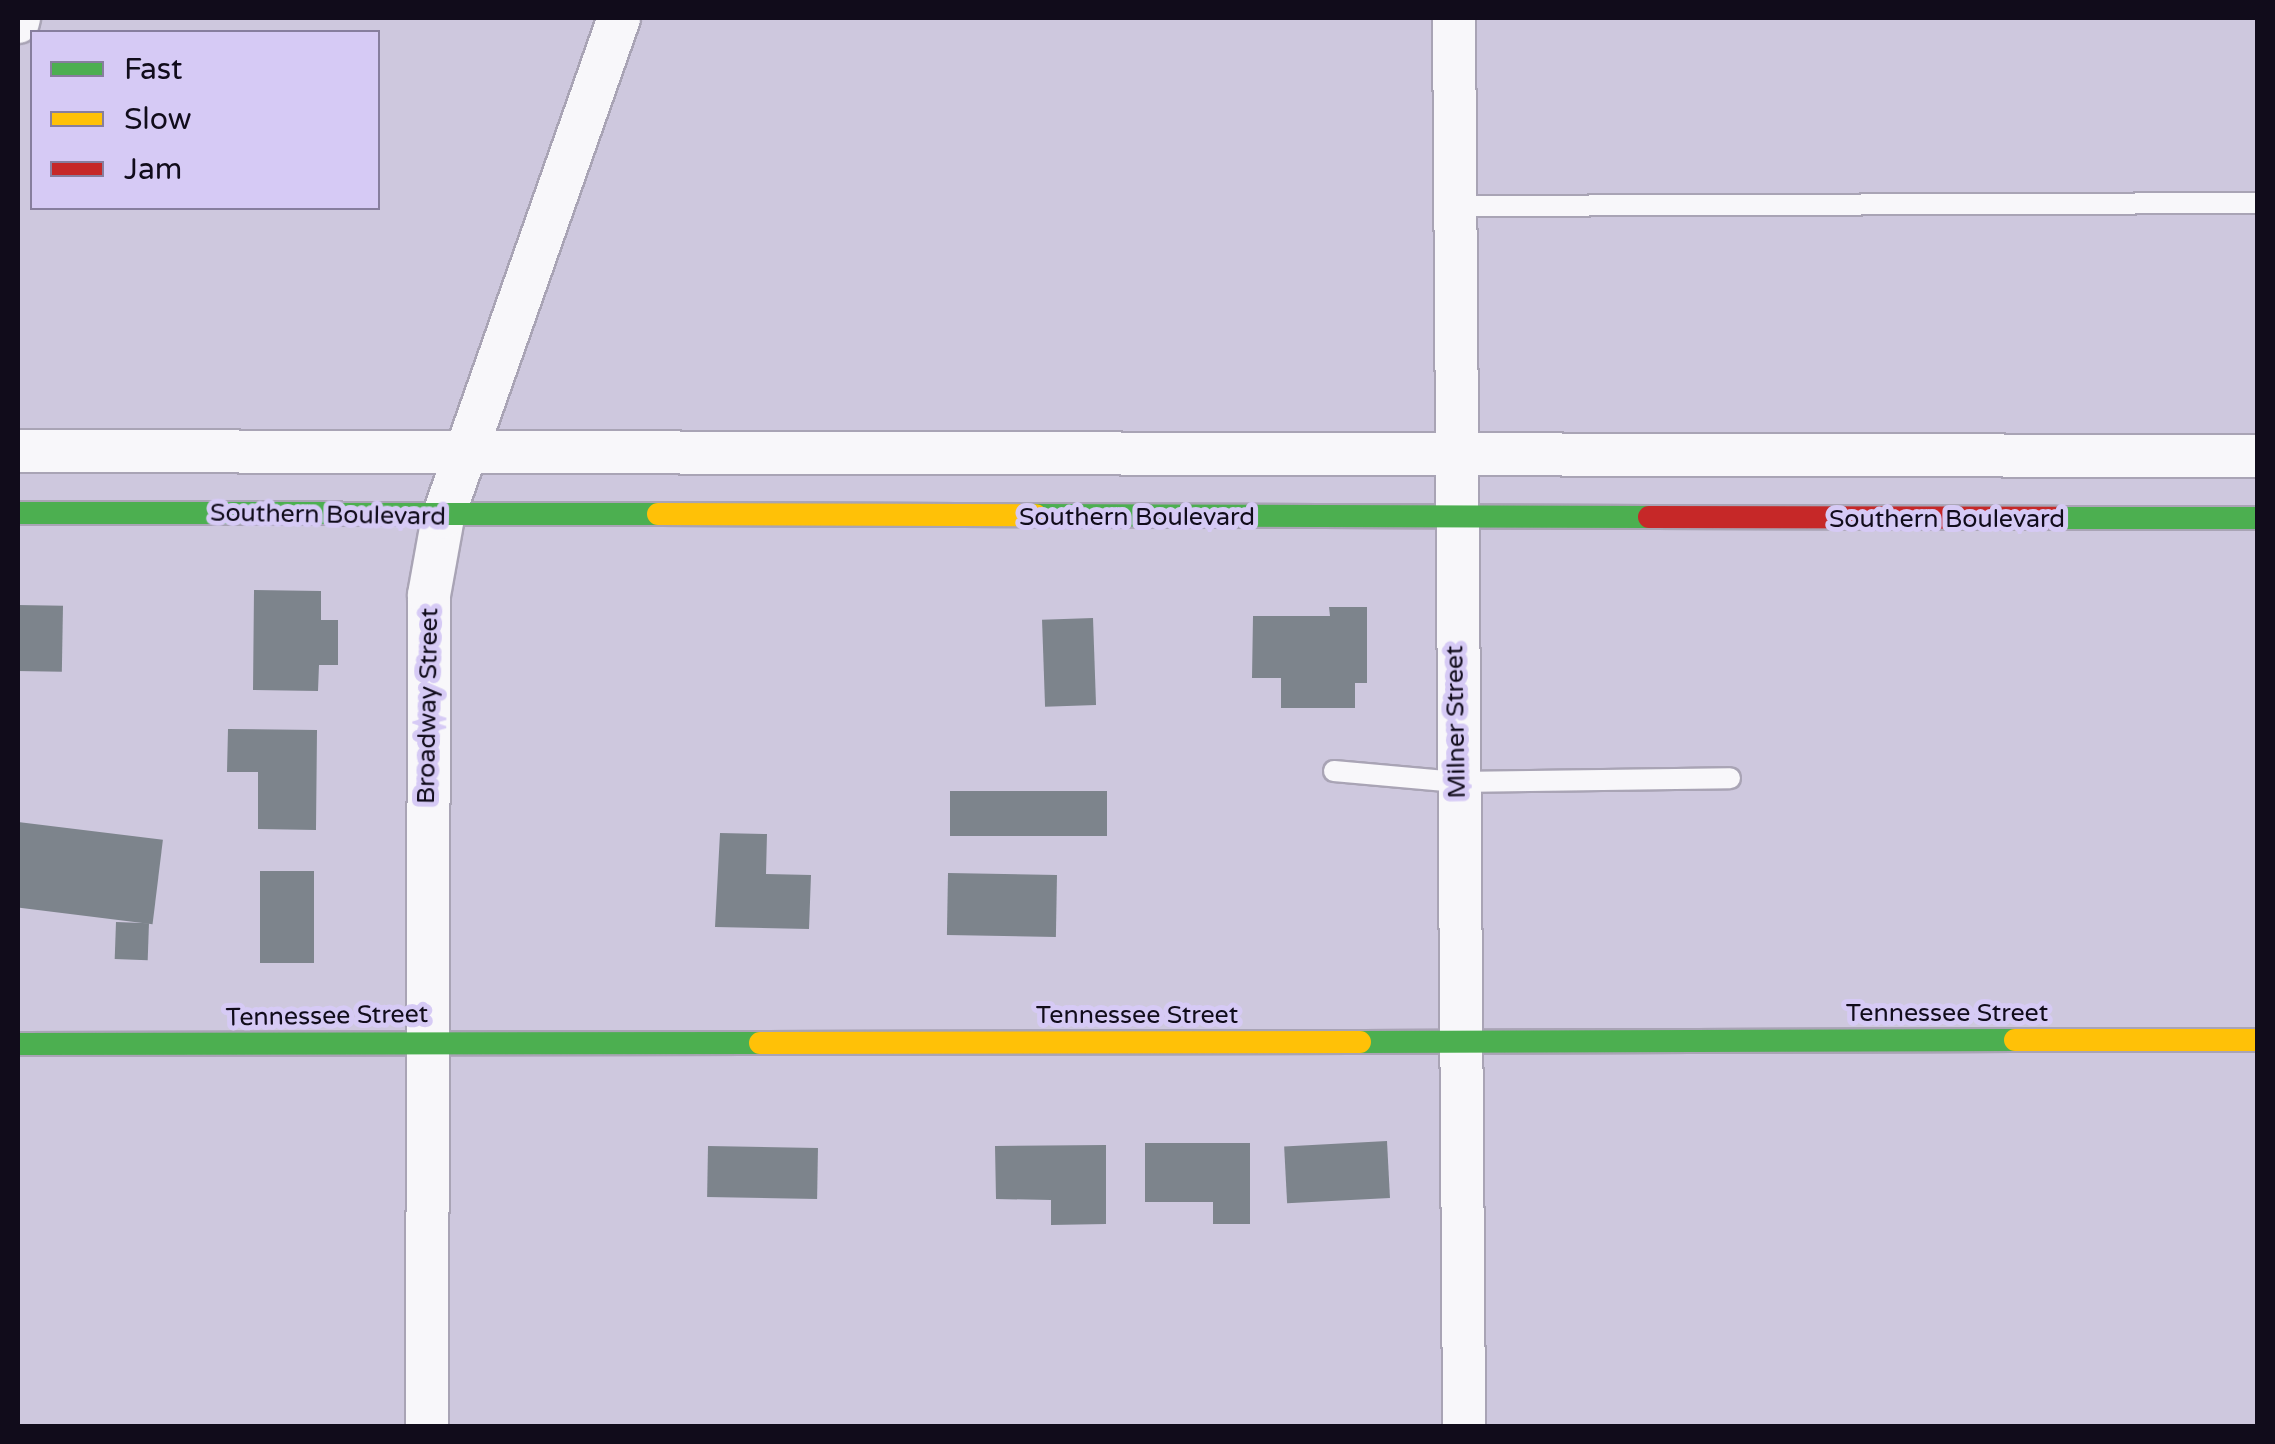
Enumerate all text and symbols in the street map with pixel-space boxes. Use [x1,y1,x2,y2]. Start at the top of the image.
legend [30,30,380,210]
text: Fast [124,51,183,88]
text: Slow [124,101,192,138]
text: Jam [124,151,182,188]
street label: Southern Boulevard [210,498,446,532]
street label: Southern Boulevard [1019,502,1255,532]
street label: Southern Boulevard [1829,504,2065,534]
street label: Broadway Street [411,608,445,804]
street label: Milner Street [1440,645,1472,799]
street label: Tennessee Street [1846,998,2048,1028]
street label: Tennessee Street [225,999,429,1033]
street label: Tennessee Street [1036,1000,1238,1030]

